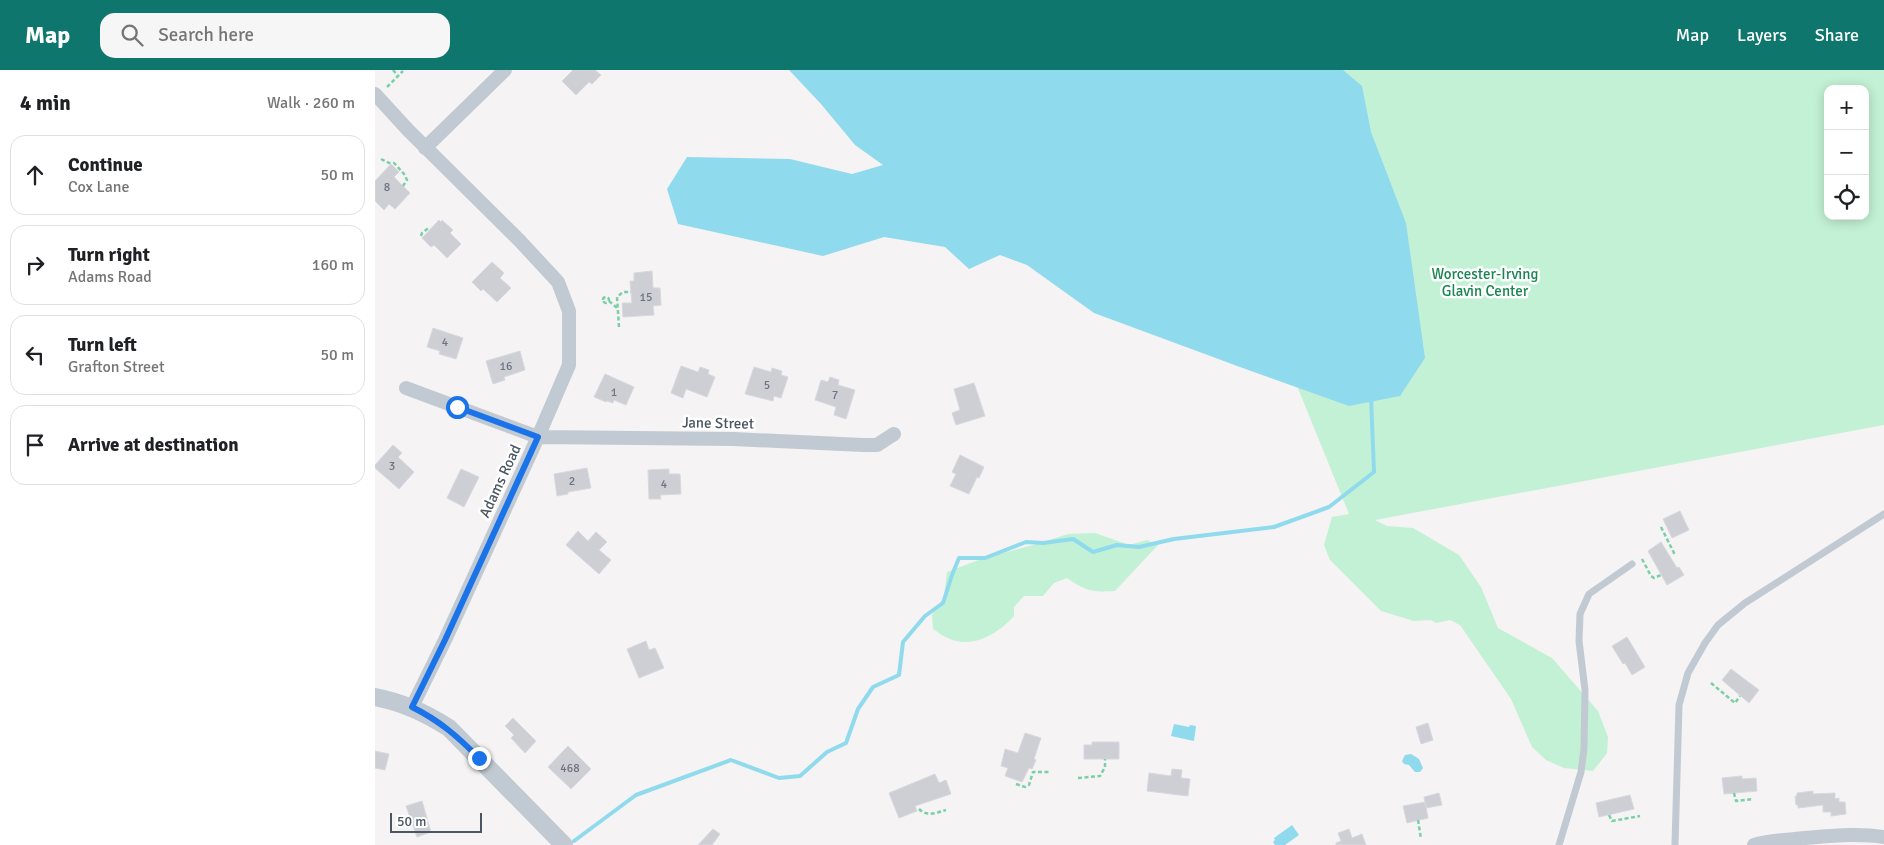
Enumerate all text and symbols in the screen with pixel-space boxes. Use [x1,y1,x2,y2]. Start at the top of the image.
search box [100,13,450,58]
text: Map [25,20,70,50]
icon: search [118,21,146,49]
text: Search here [158,23,254,47]
text: Map [1676,24,1709,46]
text: Layers [1737,24,1787,46]
text: Share [1815,24,1859,46]
map controls [1824,85,1869,220]
button: + [1824,85,1869,130]
text: 4 min [20,90,71,116]
text: Walk · 260 m [267,93,355,113]
button: − [1824,130,1869,175]
text: Continue [68,153,143,177]
icon: ahead [21,161,49,189]
text: 50 m [320,165,354,185]
button: locate [1824,175,1869,220]
text: Cox Lane [68,177,130,197]
house number: 8 [384,180,390,195]
text: Turn right [68,243,150,267]
icon: right [21,251,49,279]
text: 160 m [312,255,354,275]
park label: Worcester-Irving Glavin Center [1432,265,1538,300]
text: Adams Road [68,267,152,287]
house number: 15 [640,290,652,305]
text: Turn left [68,333,137,357]
house number: 4 [442,335,449,350]
icon: left [21,341,49,369]
text: 50 m [320,345,354,365]
text: Grafton Street [68,357,165,377]
house number: 16 [500,359,512,374]
house number: 5 [764,378,770,393]
house number: 1 [611,385,617,400]
house number: 7 [832,388,838,403]
route start [446,396,469,419]
street label: Jane Street [682,413,754,433]
icon: arrive [21,431,49,459]
text: Arrive at destination [68,433,239,457]
street label: Adams Road [475,442,525,520]
house number: 3 [389,459,395,474]
house number: 2 [569,474,575,489]
house number: 4 [661,477,668,492]
route end [468,747,491,770]
house number: 468 [560,761,580,776]
scale bar [390,810,483,833]
text: 50 m [397,813,426,830]

